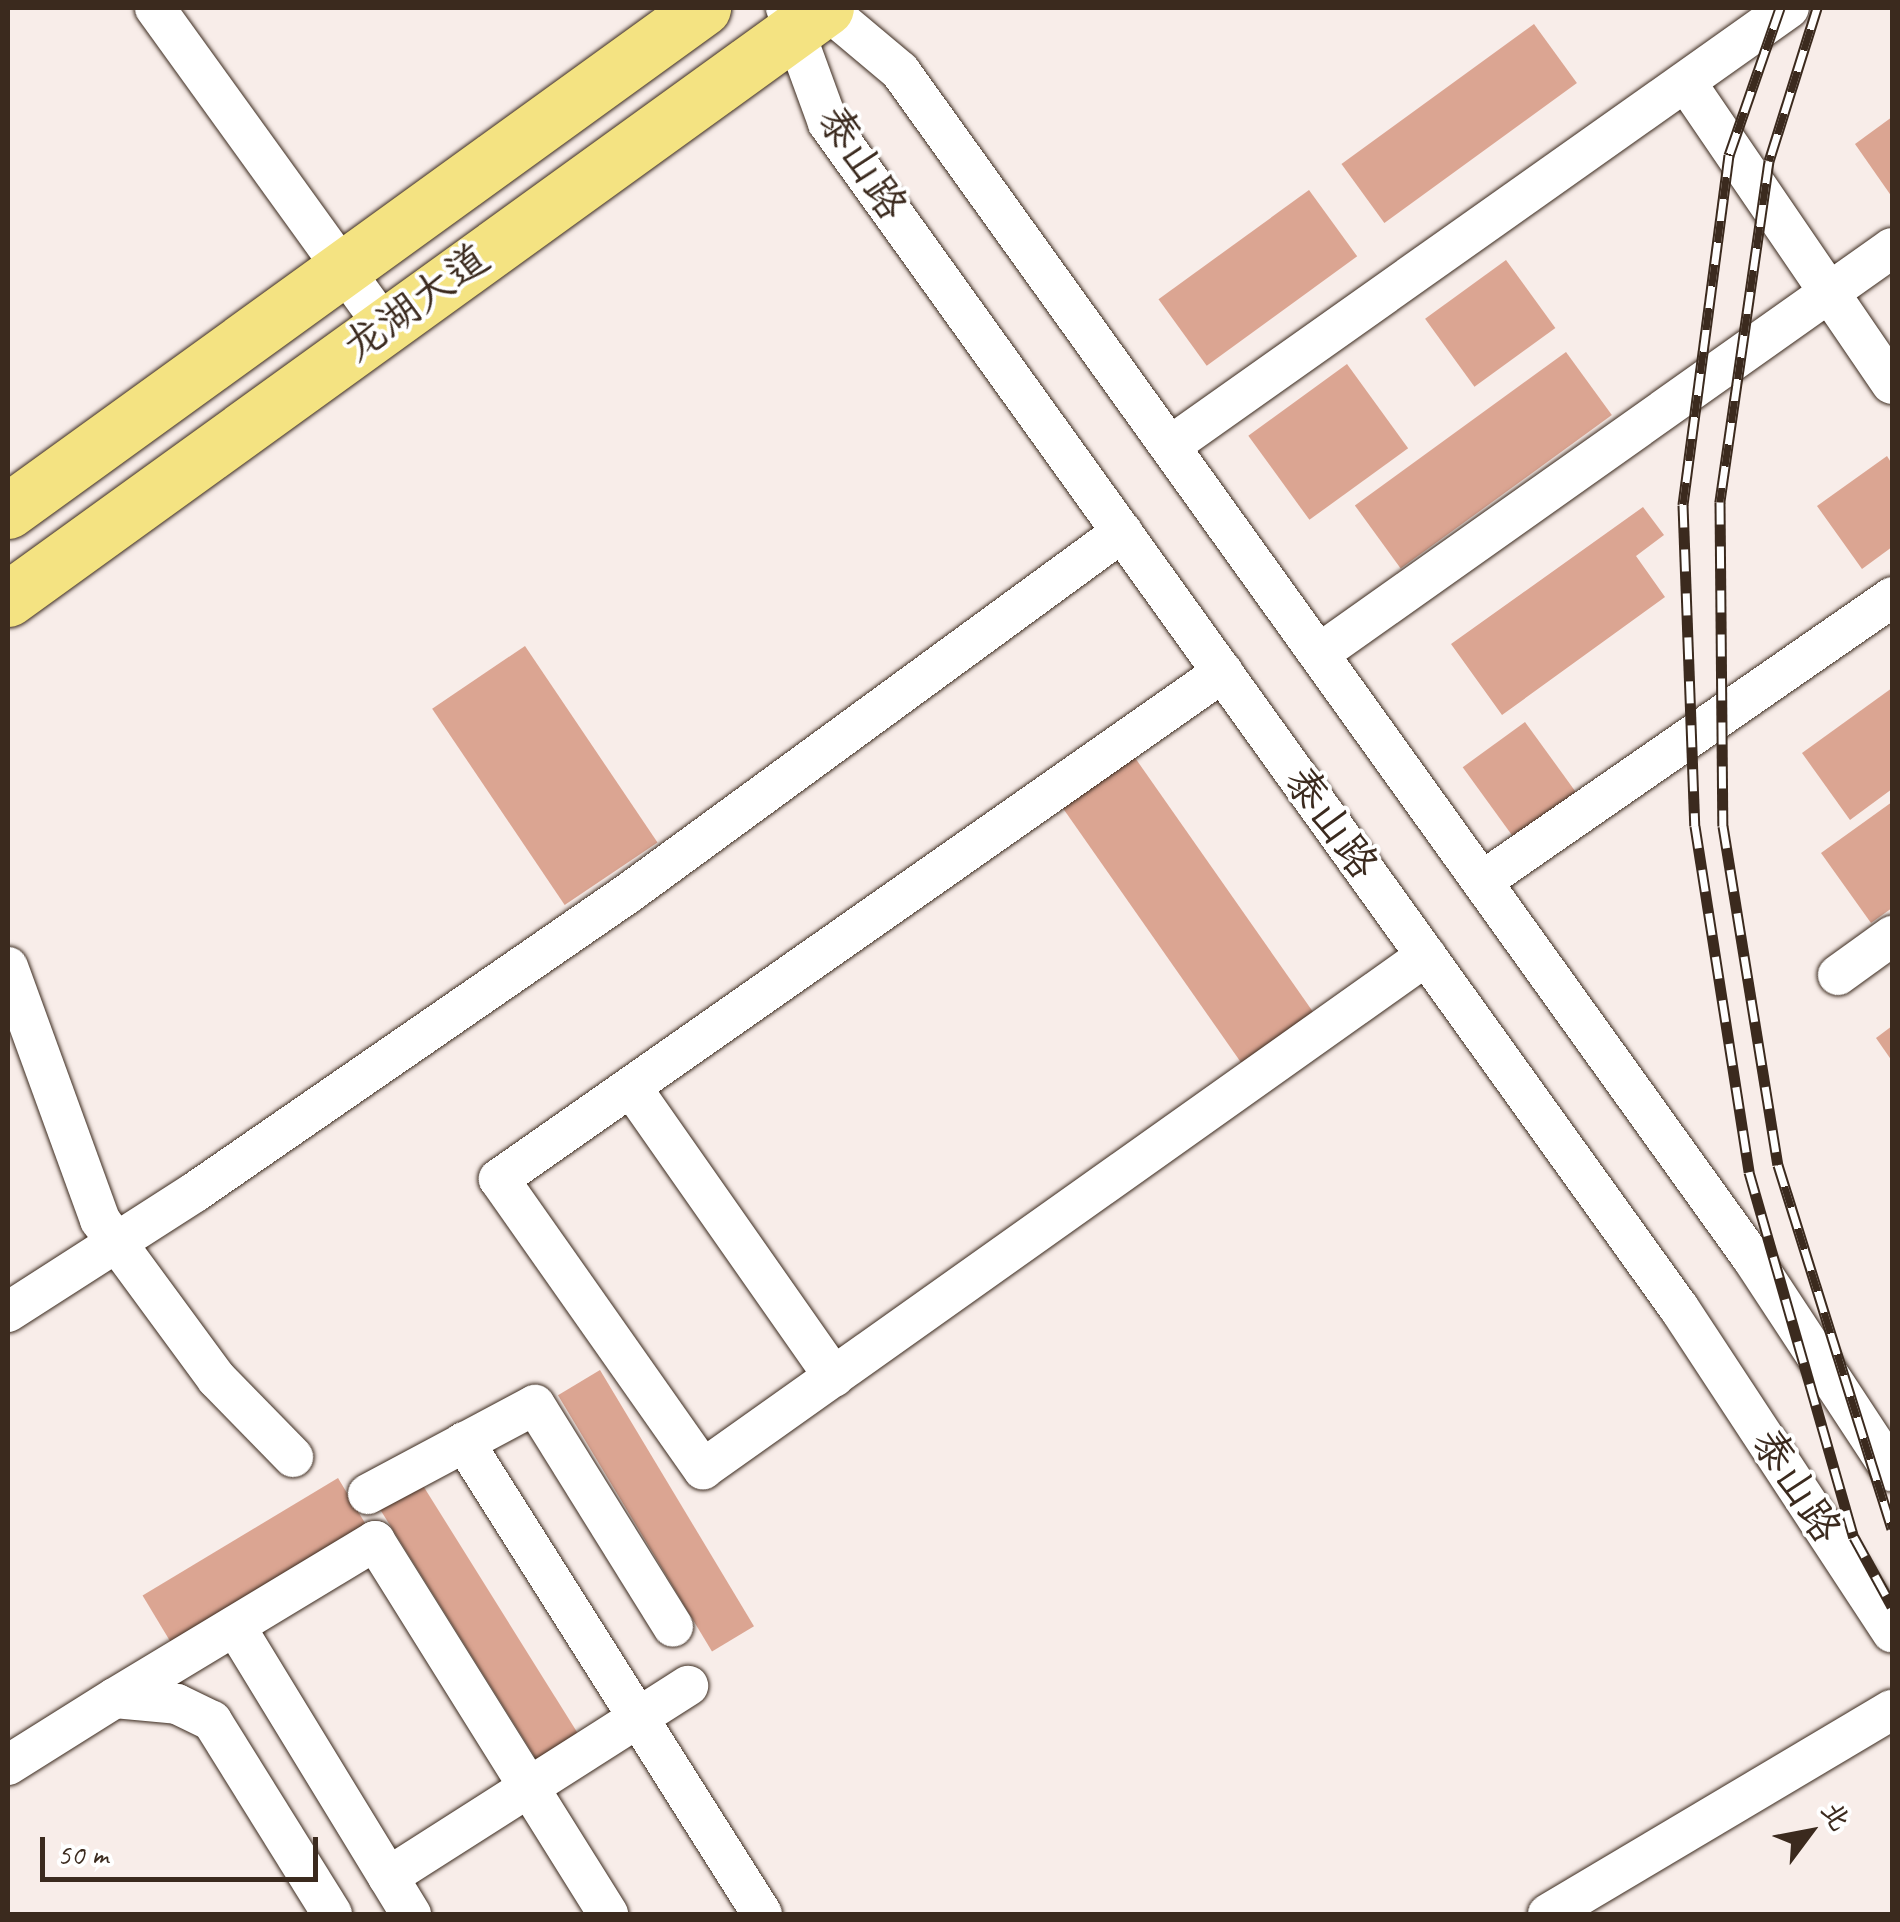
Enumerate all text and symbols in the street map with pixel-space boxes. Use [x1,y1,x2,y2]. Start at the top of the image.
street label: 泰山路 [807,96,917,230]
street label: 龙湖大道 [333,233,499,373]
street label: 泰山路 [1274,757,1388,889]
street label: 泰山路 [1741,1419,1851,1553]
north arrow [1760,1782,1860,1882]
text: 北 [1814,1795,1858,1837]
scale bar [45,1817,322,1879]
text: 50 m [57,1835,108,1873]

